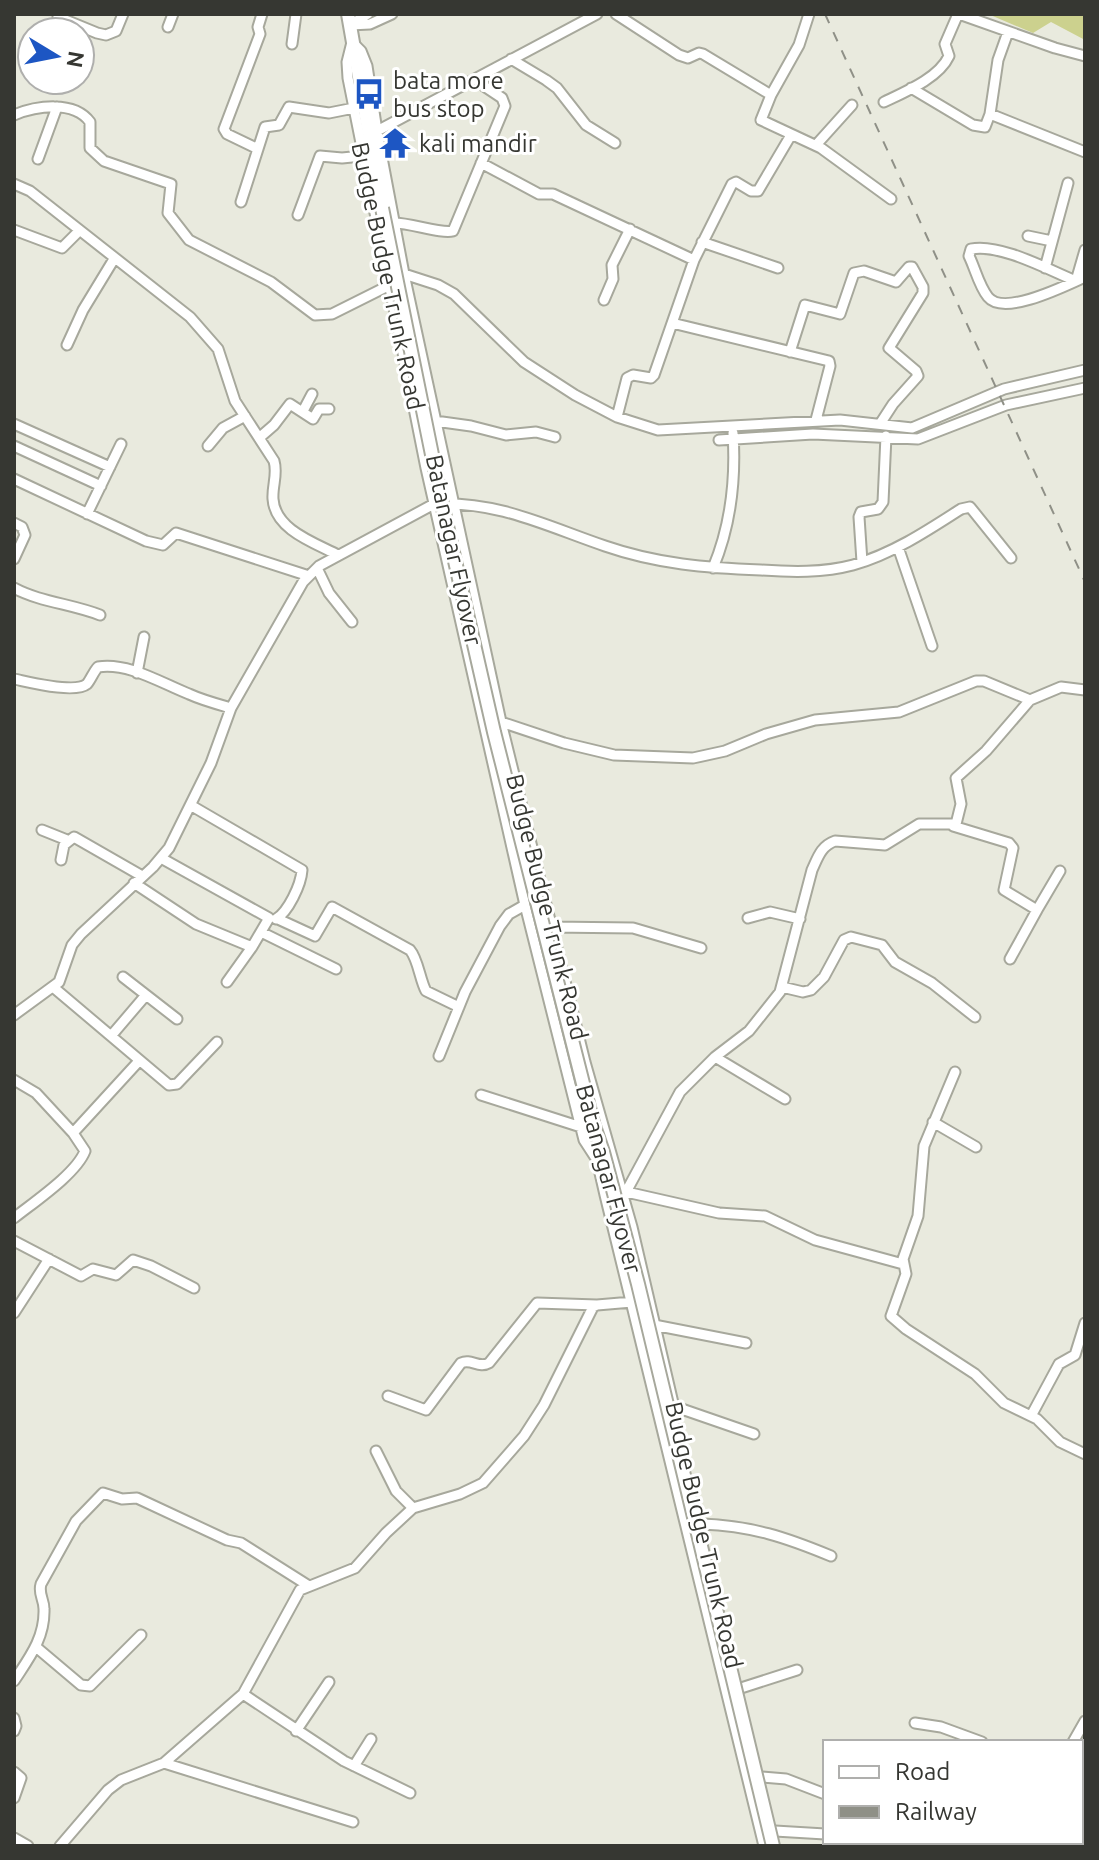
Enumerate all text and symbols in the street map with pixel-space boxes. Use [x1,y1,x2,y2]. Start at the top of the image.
north arrow [16,16,96,96]
text: N [62,49,90,70]
place label: bata more bus stop [393,67,504,122]
bus stop icon: bata more bus stop [352,77,386,111]
temple icon: kali mandir [378,126,412,160]
place label: kali mandir [419,130,537,157]
street label: Budge Budge Trunk Road [346,140,430,412]
street label: Batanagar Flyover [421,452,487,648]
street label: Budge Budge Trunk Road [501,771,593,1043]
street label: Batanagar Flyover [571,1082,647,1276]
street label: Budge Budge Trunk Road [660,1399,748,1671]
legend [823,1740,1083,1844]
text: Road [895,1758,950,1785]
text: Railway [895,1798,977,1825]

